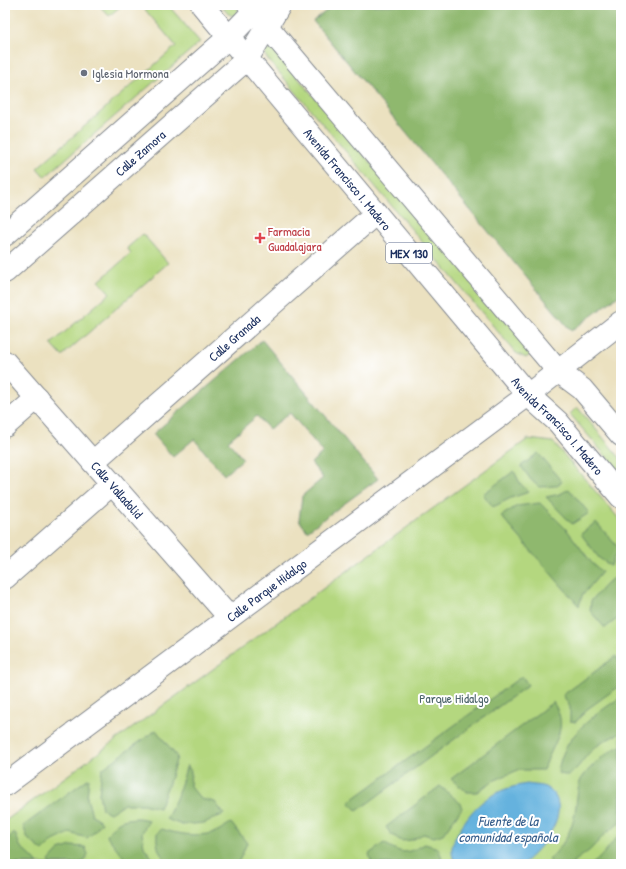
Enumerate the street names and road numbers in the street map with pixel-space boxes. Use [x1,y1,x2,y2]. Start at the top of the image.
street label: Avenida Francisco I. Madero [300,124,396,234]
street label: Calle Zamora [111,126,169,180]
road number: MEX 130 [386,243,432,263]
street label: Calle Granada [204,310,264,366]
street label: Avenida Francisco I. Madero [507,373,608,479]
street label: Calle Valladolid [87,457,147,522]
street label: Calle Parque Hidalgo [223,554,310,626]

